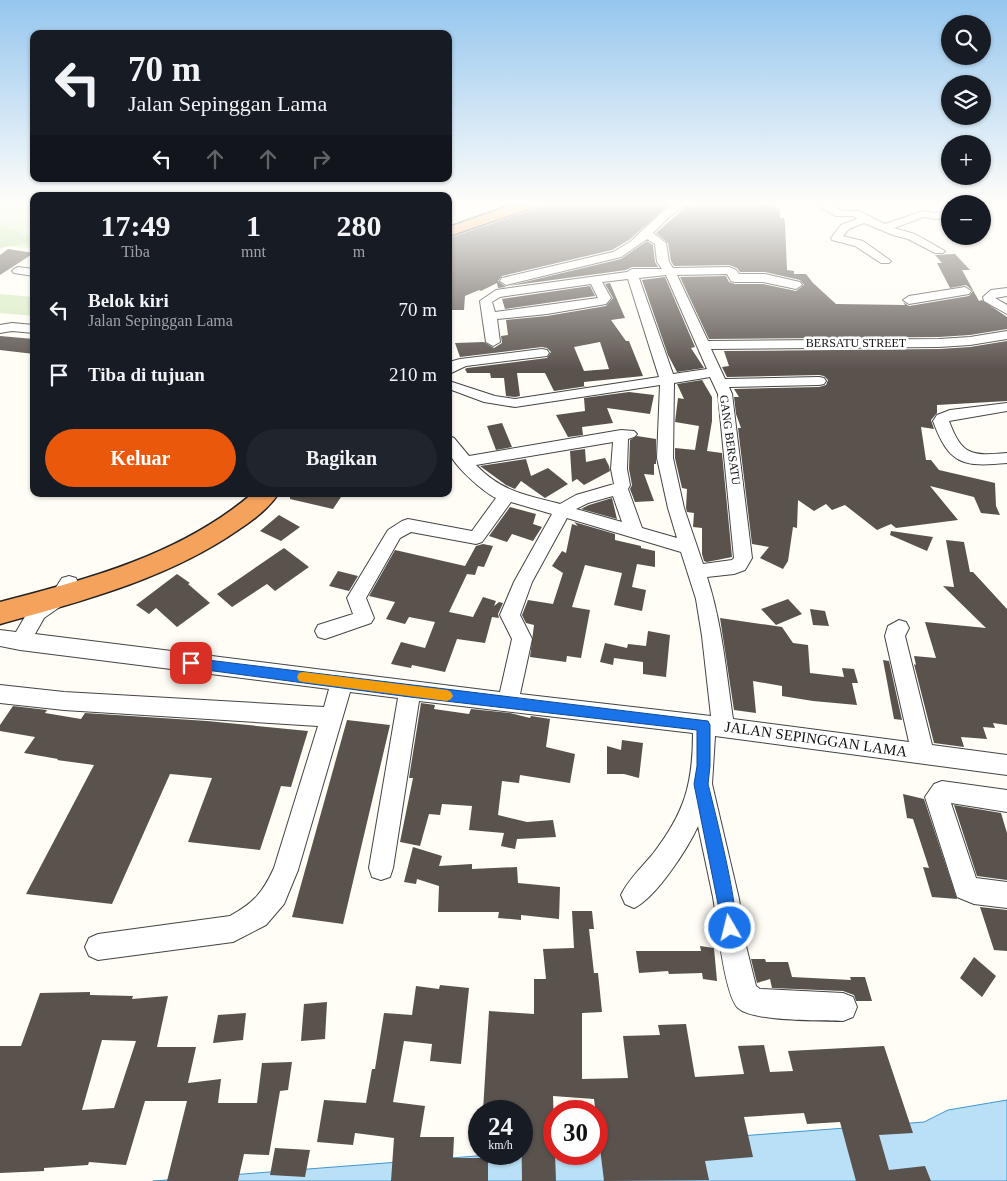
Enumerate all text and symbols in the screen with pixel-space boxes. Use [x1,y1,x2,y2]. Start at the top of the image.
map controls [941,15,991,245]
button: search [941,15,991,65]
icon: left [45,50,110,115]
text: 70 m [128,50,201,89]
button: layers [941,75,991,125]
text: Jalan Sepinggan Lama [128,91,327,116]
button: + [941,135,991,185]
icon: left [148,145,176,173]
icon: ahead [201,145,229,173]
icon: ahead [254,145,282,173]
icon: right [307,145,335,173]
button: − [941,195,991,245]
text: 17:49 [101,209,171,242]
text: 1 [246,209,261,242]
text: 280 [336,209,381,242]
text: Tiba [121,243,150,260]
text: mnt [241,243,266,260]
text: m [353,243,365,260]
text: Belok kiri [88,290,169,311]
icon: left [45,296,73,324]
text: 70 m [398,299,437,320]
text: Jalan Sepinggan Lama [88,312,233,329]
street label: BERSATU STREET [806,336,907,350]
icon: arrive [45,361,73,389]
text: Tiba di tujuan [88,364,205,385]
text: 210 m [389,364,437,385]
street label: GANG BERSATU [717,394,743,486]
button: Keluar [45,429,236,487]
button: Bagikan [246,429,437,487]
pin [170,642,212,684]
icon: arrive [177,649,205,677]
street label: JALAN SEPINGGAN LAMA [724,718,908,760]
position arrow [703,901,755,953]
speed limit sign: 30 [543,1100,608,1165]
text: 24 [488,1113,513,1140]
text: km/h [488,1138,513,1152]

